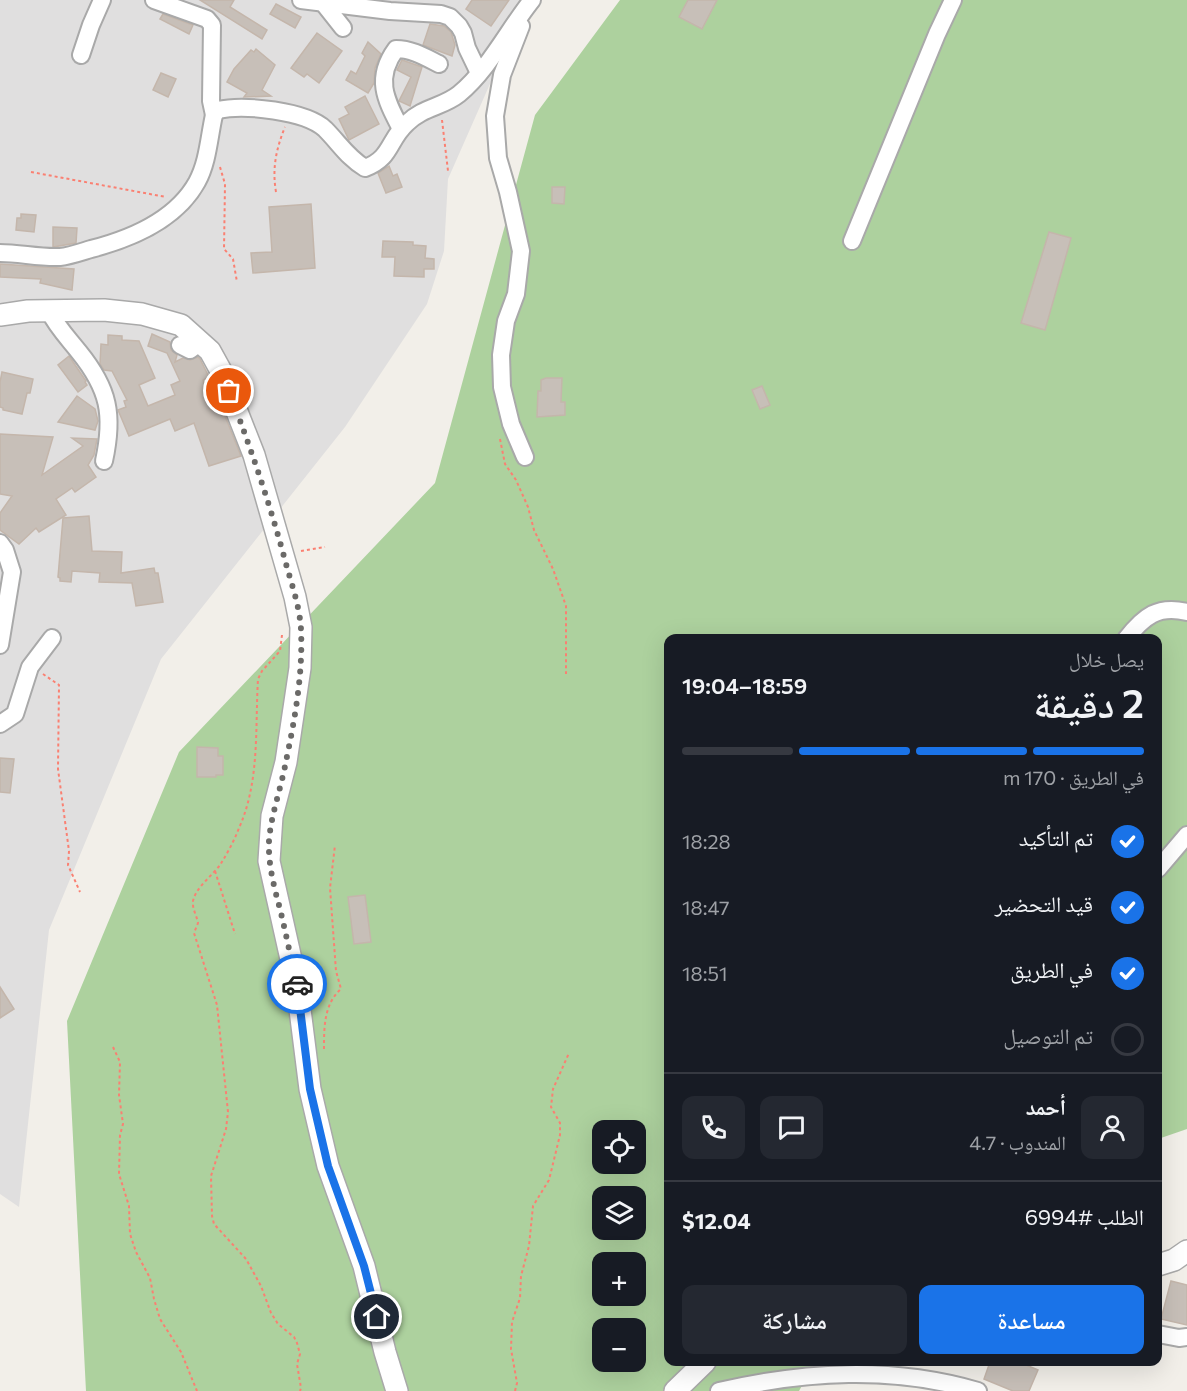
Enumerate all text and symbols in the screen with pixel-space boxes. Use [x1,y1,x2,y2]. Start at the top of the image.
pin [203,365,254,416]
icon: bag [212,374,245,407]
text: يصل خلال [1069,647,1144,671]
text: 18:59–19:04 [682,672,807,699]
text: 2 دقيقة [1034,678,1144,726]
text: في الطريق · 170 m [1003,765,1144,789]
text: تم التأكيد [1019,824,1093,851]
icon: check [1111,825,1144,858]
text: 18:28 [682,829,731,853]
text: قيد التحضير [995,890,1093,917]
icon: check [1111,891,1144,924]
text: 18:47 [682,895,730,919]
courier [267,954,327,1014]
text: في الطريق [1010,956,1093,983]
icon: check [1111,957,1144,990]
text: 18:51 [682,961,727,985]
icon: car [281,968,314,1001]
text: تم التوصيل [1003,1022,1093,1049]
text: أحمد [1026,1093,1066,1120]
button: phone [682,1096,745,1159]
button: chat [760,1096,823,1159]
button: person [1081,1096,1144,1159]
map controls [592,1120,646,1372]
button: locate [592,1120,646,1174]
text: المندوب · 4.7 [969,1130,1066,1154]
button: layers [592,1186,646,1240]
text: الطلب #6994 [1025,1203,1144,1230]
text: $12.04 [682,1207,751,1234]
button: + [592,1252,646,1306]
button: مشاركة [682,1285,907,1354]
button: مساعدة [919,1285,1144,1354]
pin [351,1291,402,1342]
icon: home [360,1300,393,1333]
button: − [592,1318,646,1372]

